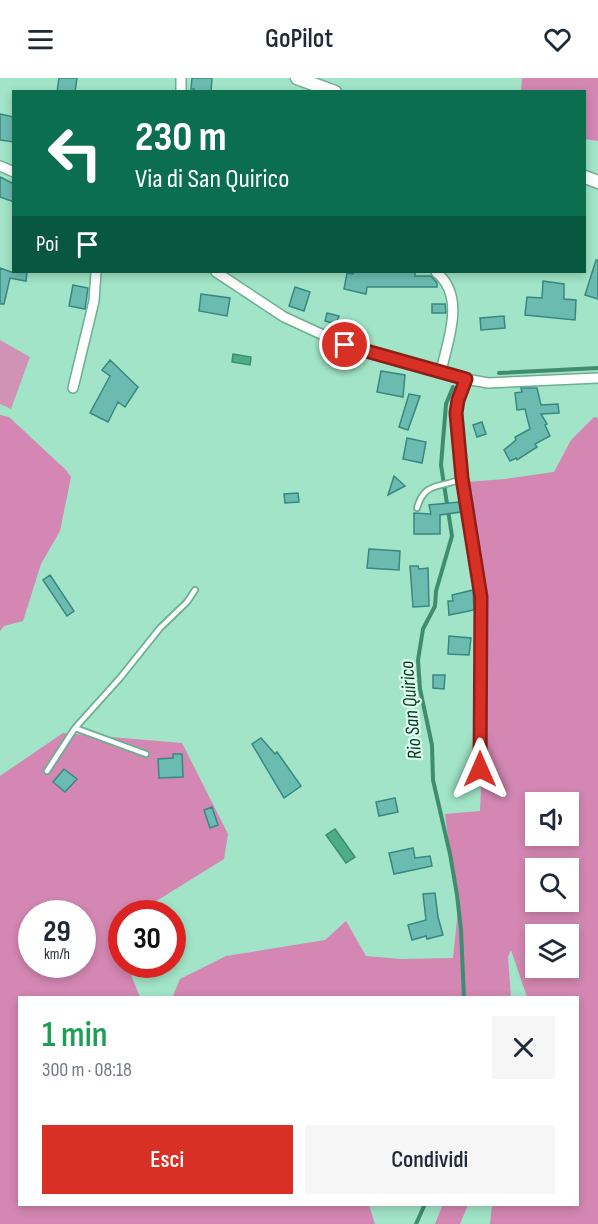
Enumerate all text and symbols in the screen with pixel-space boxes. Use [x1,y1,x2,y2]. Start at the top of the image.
icon: menu [24,23,57,56]
text: GoPilot [265,23,333,55]
icon: heart [541,23,574,56]
text: 230 m [135,112,227,163]
icon: left [36,114,114,192]
text: Via di San Quirico [135,163,290,195]
icon: arrive [71,228,104,261]
text: Poi [36,231,59,258]
pin [319,319,370,370]
icon: arrive [328,328,361,361]
water label: Rio San Quirico [395,660,427,760]
position arrow [448,737,512,801]
map controls [525,792,579,978]
button: sound [525,792,579,846]
button: search [525,858,579,912]
speed limit sign: 30 [108,900,186,978]
text: 29 [43,914,71,950]
button: layers [525,924,579,978]
text: km/h [44,945,70,964]
text: 1 min [42,1014,107,1057]
button: close [492,1016,555,1079]
text: 300 m · 08:18 [42,1058,132,1082]
button: Esci [42,1125,293,1194]
button: Condividi [305,1125,555,1194]

